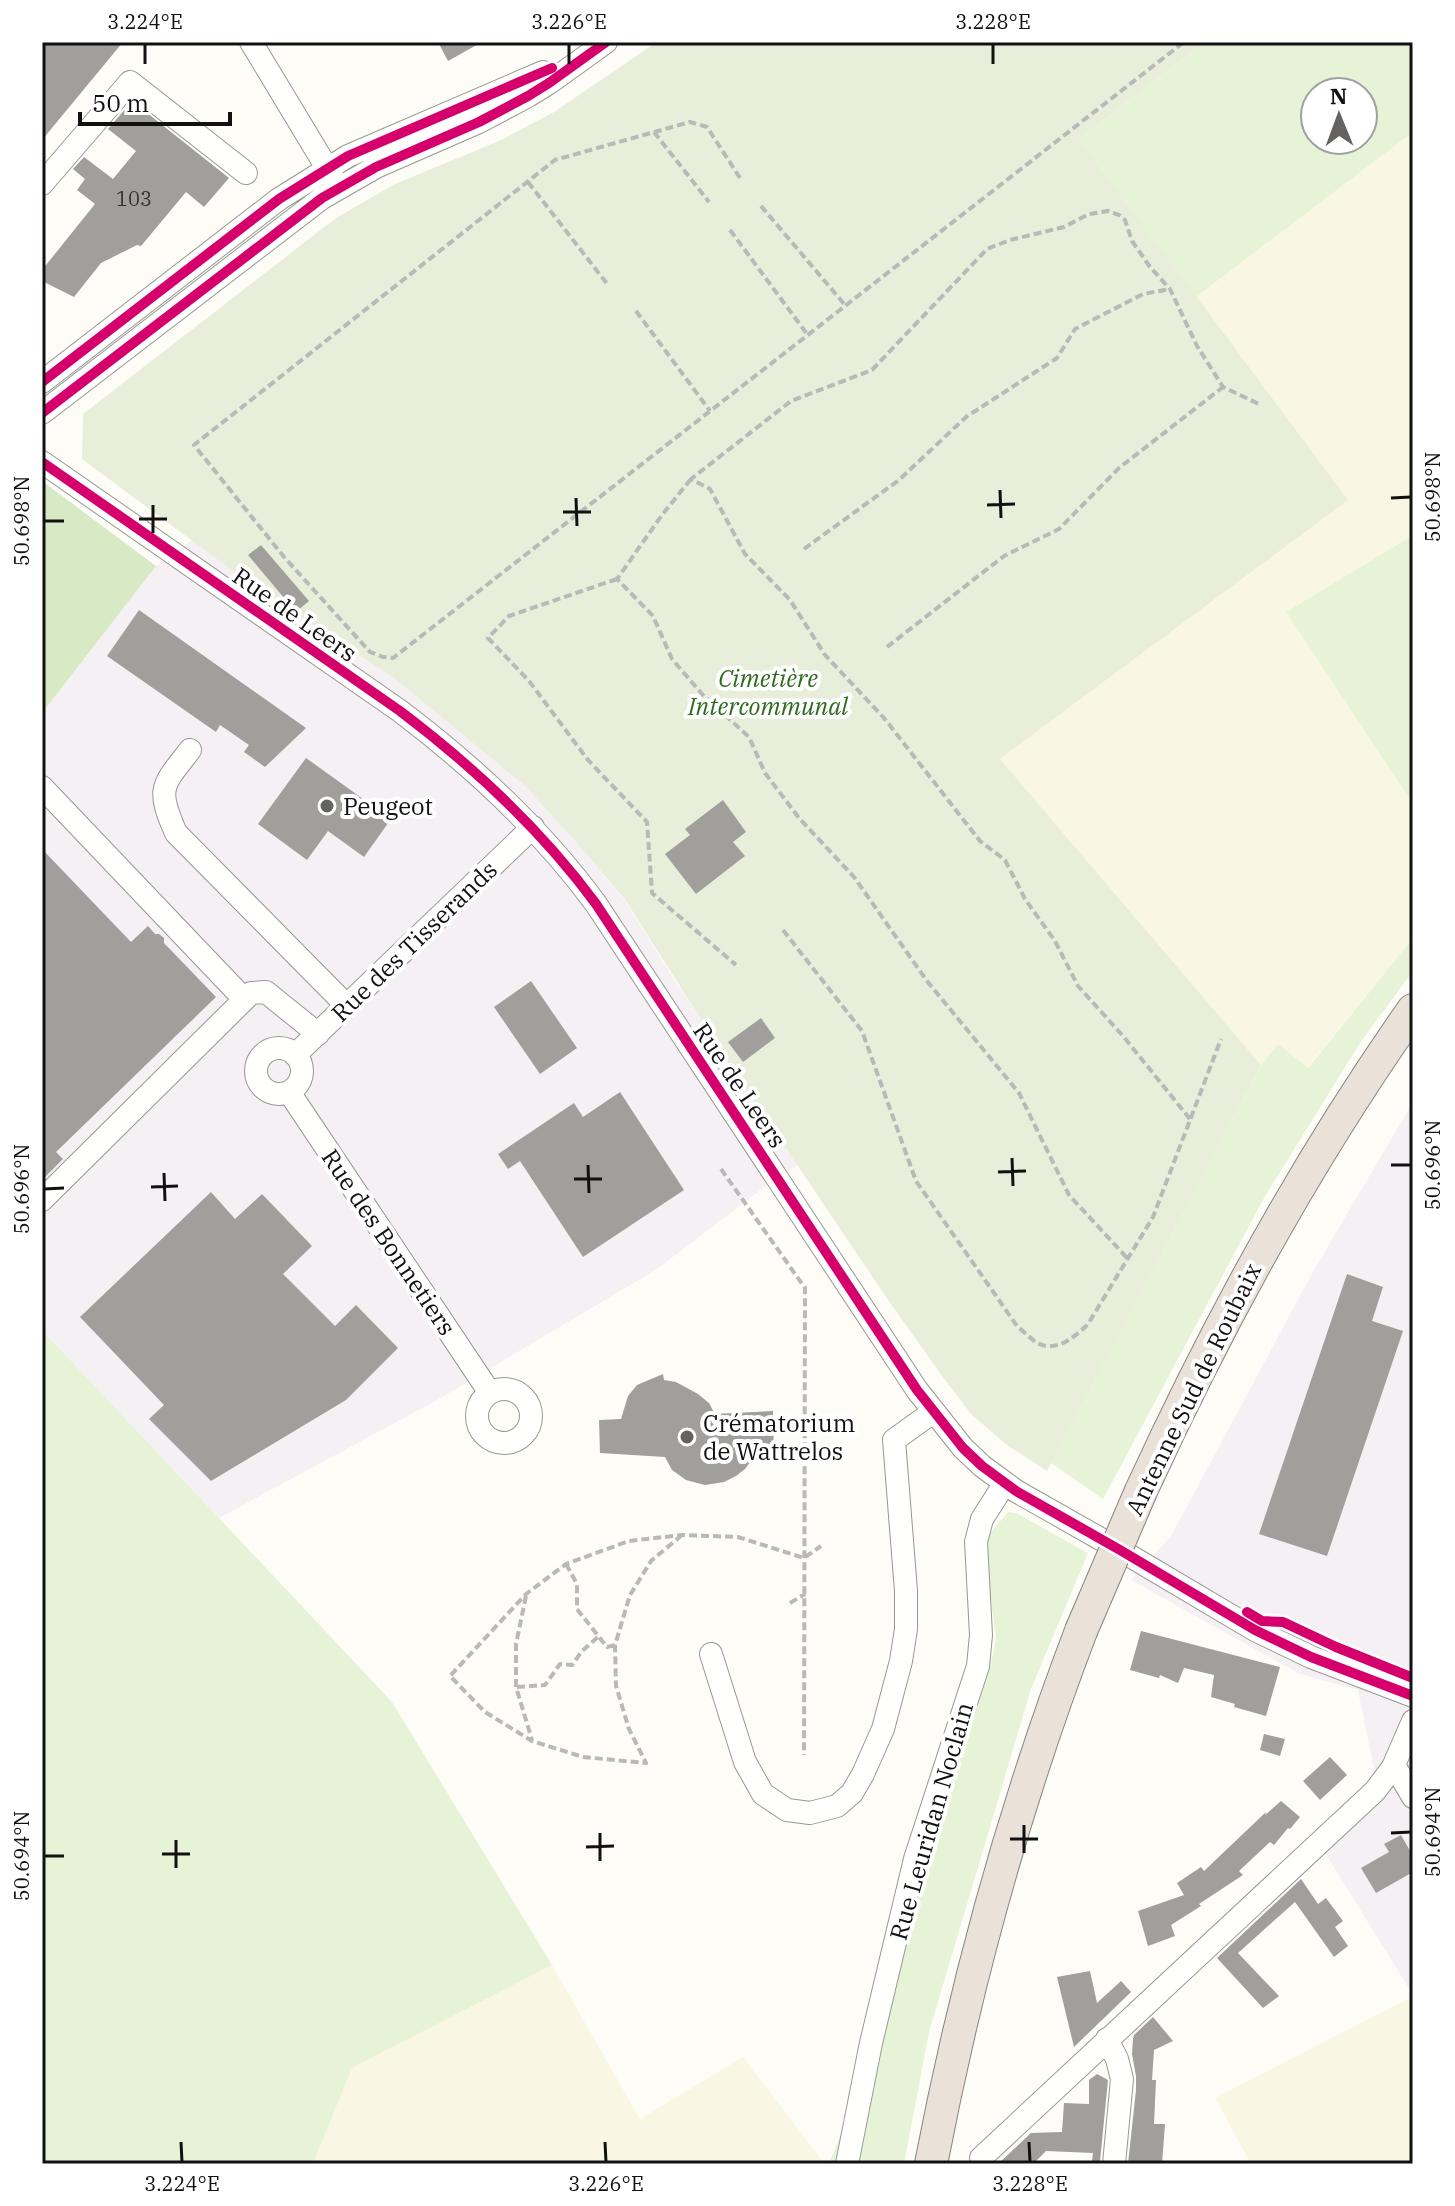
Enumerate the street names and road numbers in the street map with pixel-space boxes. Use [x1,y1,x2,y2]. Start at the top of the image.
street label: Rue de Leers [227,559,363,669]
street label: Rue des Tisserands [324,854,504,1028]
street label: Rue de Leers [686,1016,794,1154]
street label: Rue des Bonnetiers [315,1143,463,1341]
street label: Antenne Sud de Roubaix [1118,1257,1268,1521]
street label: Rue Leuridan Noclain [882,1698,980,1944]

